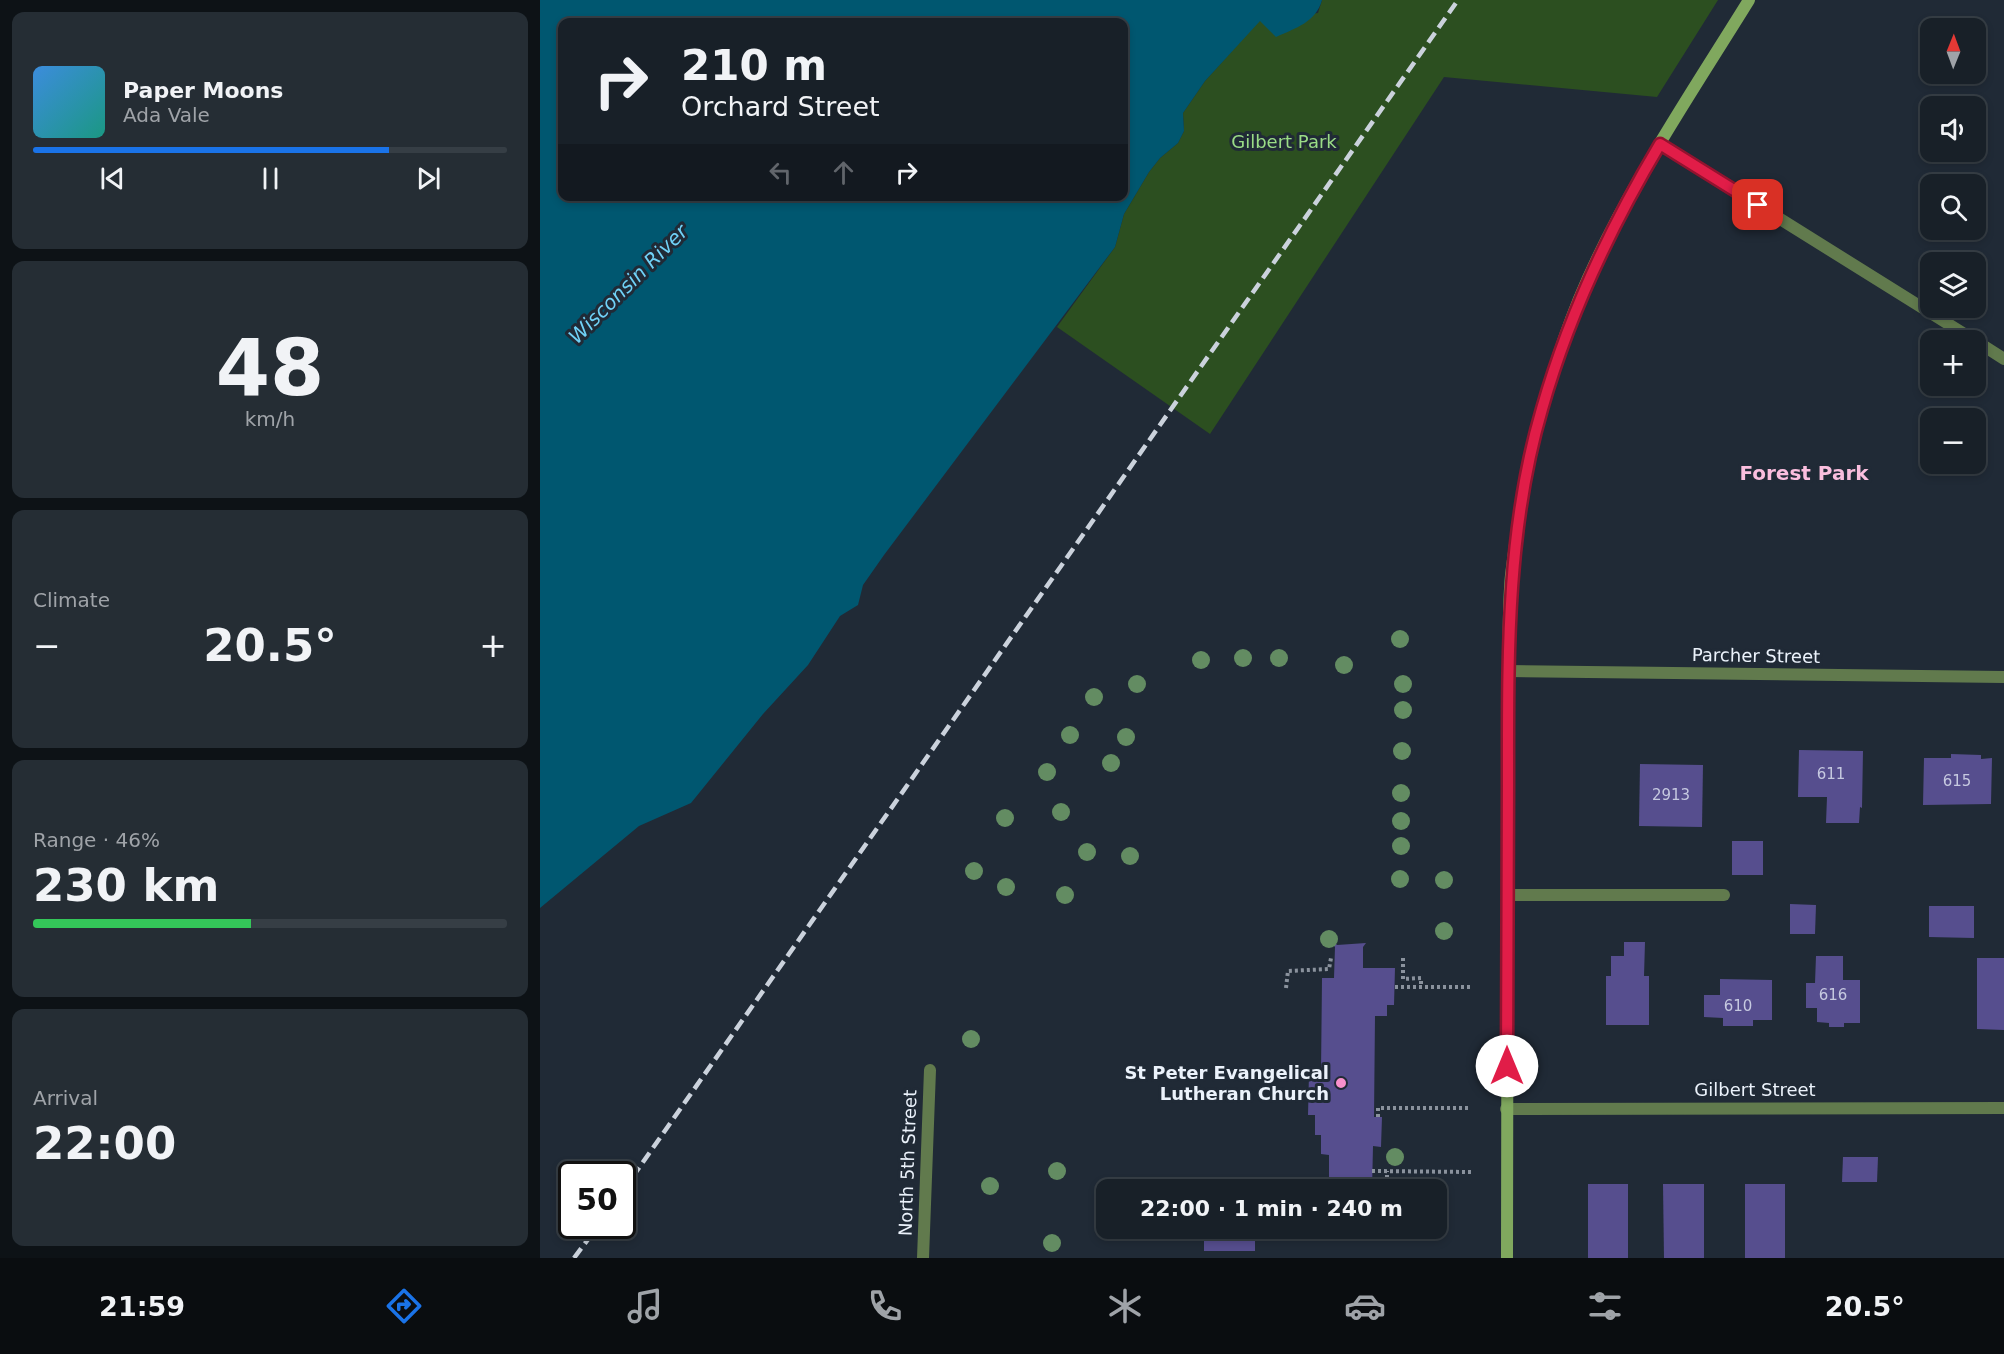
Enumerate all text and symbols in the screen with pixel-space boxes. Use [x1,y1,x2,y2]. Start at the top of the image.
north arrow [1920,18,1986,84]
map controls [1920,18,1986,474]
text: 210 m [681,41,827,90]
icon: right [582,42,660,120]
text: Paper Moons [123,78,283,103]
text: Orchard Street [681,91,880,122]
button: sound [1920,96,1986,162]
text: Ada Vale [123,103,210,127]
park label: Gilbert Park [1231,131,1337,152]
icon: left [764,156,797,189]
icon: ahead [827,156,860,189]
icon: right [890,156,923,189]
icon: previous [96,162,129,195]
icon: pause [254,162,287,195]
icon: next [412,162,445,195]
button: search [1920,174,1986,240]
pin [1732,179,1783,230]
icon: arrive [1741,188,1774,221]
water label: Wisconsin River [563,218,694,349]
button: layers [1920,252,1986,318]
text: 48 [216,323,324,413]
button: + [1920,330,1986,396]
text: km/h [245,407,295,431]
button: − [1920,408,1986,474]
district label: Forest Park [1739,461,1869,485]
text: Climate [33,588,110,612]
text: 20.5° [203,619,337,672]
text: − [33,626,61,665]
text: + [479,626,507,665]
street label: Parcher Street [1692,644,1820,667]
house number: 611 [1817,765,1845,783]
house number: 615 [1943,772,1971,790]
house number: 2913 [1652,786,1690,804]
text: Range · 46% [33,828,160,852]
text: 230 km [33,859,219,912]
house number: 616 [1819,986,1847,1004]
house number: 610 [1724,997,1752,1015]
position arrow [1475,1034,1539,1098]
place label: St Peter Evangelical Lutheran Church [1124,1062,1329,1104]
marker: St Peter Evangelical Lutheran Church [1334,1076,1348,1090]
street label: Gilbert Street [1694,1079,1816,1100]
text: Arrival [33,1086,98,1110]
street label: North 5th Street [894,1089,921,1237]
text: 22:00 [33,1117,176,1170]
speed limit sign: 50 [558,1161,636,1239]
text: 22:00 · 1 min · 240 m [1140,1196,1403,1221]
icon: directions [383,1285,425,1327]
icon: music [624,1285,666,1327]
icon: phone [864,1285,906,1327]
icon: climate [1104,1285,1146,1327]
icon: car [1344,1285,1386,1327]
icon: filters [1584,1285,1626,1327]
text: 21:59 [99,1291,185,1322]
text: 20.5° [1825,1291,1905,1322]

